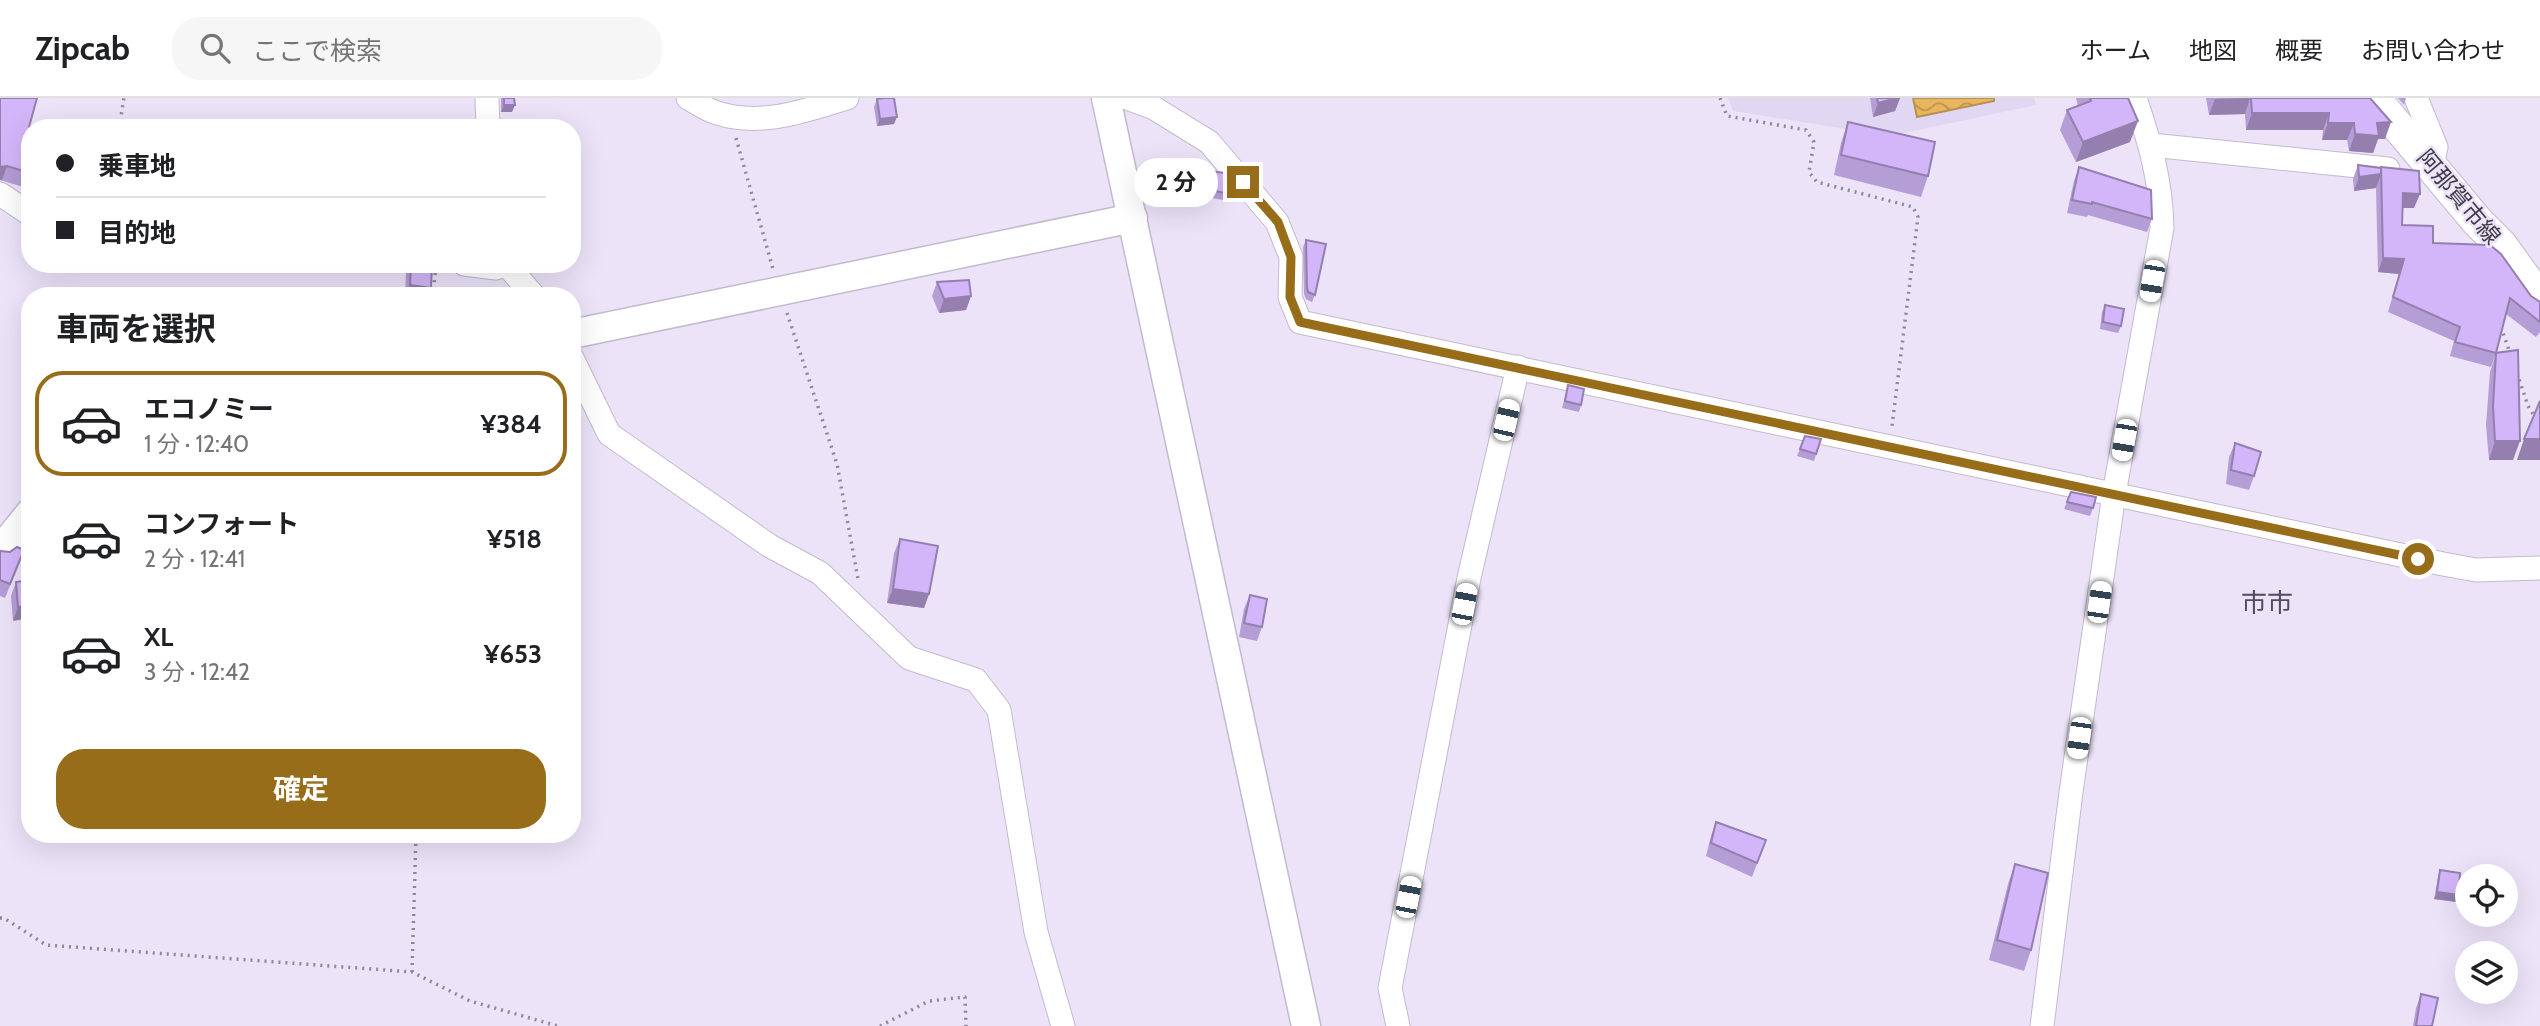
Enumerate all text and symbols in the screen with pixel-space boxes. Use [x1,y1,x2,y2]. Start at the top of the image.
search box [172,17,662,80]
text: Zipcab [35,28,130,68]
icon: search [196,29,234,67]
text: ここで検索 [252,35,382,67]
text: ホーム [2080,36,2151,65]
text: 地図 [2189,36,2237,65]
text: 概要 [2275,36,2323,65]
text: お問い合わせ [2361,36,2505,65]
street label: 阿那賀市線 [2411,144,2507,250]
text: 乗車地 [98,150,176,182]
callout: 2 分 [1134,158,1218,206]
route end [1227,166,1259,198]
text: 2 分 [1156,168,1196,196]
text: 目的地 [98,217,176,249]
car [2139,258,2166,304]
text: 車両を選択 [56,309,216,348]
icon: car [60,392,123,455]
text: エコノミー [144,393,274,425]
car [1492,397,1521,443]
text: ¥384 [480,408,542,440]
car [2111,417,2138,463]
text: 1 分 · 12:40 [144,430,249,458]
icon: car [60,507,123,570]
text: コンフォート [144,508,299,540]
text: ¥518 [487,523,542,555]
route start [2402,543,2434,575]
text: 2 分 · 12:41 [144,545,245,573]
car [2086,580,2113,624]
car [1450,581,1479,627]
district label: 市市 [2241,587,2293,619]
text: XL [144,621,173,653]
icon: car [60,622,123,685]
text: ¥653 [484,638,542,670]
text: 3 分 · 12:42 [144,658,250,686]
car [2066,716,2093,760]
button: 確定 [56,749,546,829]
map controls [2455,864,2518,1004]
button: locate [2455,864,2518,927]
car [1394,874,1423,920]
button: layers [2455,941,2518,1004]

